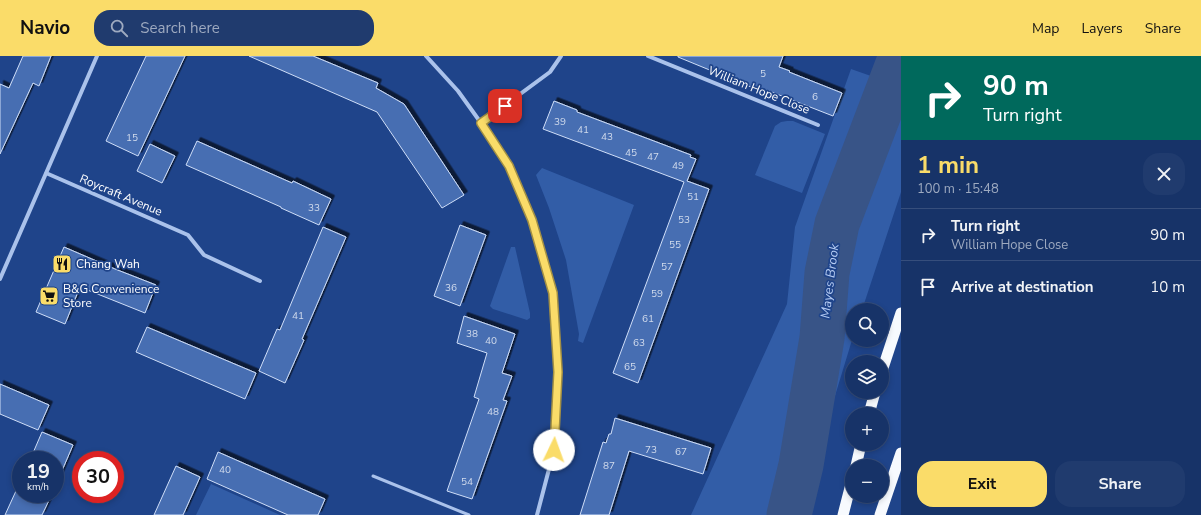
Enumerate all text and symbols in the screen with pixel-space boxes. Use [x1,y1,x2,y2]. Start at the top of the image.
search box [94,10,374,46]
text: Navio [20,15,70,41]
icon: search [108,17,130,39]
text: Search here [140,18,220,38]
text: Map [1032,19,1059,38]
text: Layers [1081,19,1123,38]
text: Share [1145,19,1181,38]
street label: William Hope Close [706,62,812,118]
house number: 5 [760,67,766,81]
text: 90 m [983,67,1049,105]
icon: right [917,72,969,124]
pin [488,89,522,123]
house number: 6 [812,90,818,104]
icon: arrive [494,95,516,117]
text: Turn right [983,103,1062,127]
house number: 39 [554,115,566,129]
house number: 41 [577,123,589,137]
house number: 43 [601,130,613,144]
house number: 15 [126,131,138,145]
house number: 45 [625,146,637,160]
text: 1 min [917,149,979,181]
house number: 47 [647,150,659,164]
button: close [1143,153,1185,195]
house number: 49 [672,159,684,173]
street label: Roycraft Avenue [77,170,165,220]
text: 100 m · 15:48 [917,180,999,198]
house number: 51 [687,190,699,204]
house number: 33 [308,201,320,215]
house number: 53 [678,213,690,227]
text: Turn right [951,216,1020,236]
icon: right [917,224,939,246]
text: 90 m [1150,225,1185,245]
text: William Hope Close [951,236,1068,254]
house number: 55 [669,238,681,252]
water label: Mayes Brook [816,242,844,320]
restaurant icon: Chang Wah [51,253,73,275]
place label: Chang Wah [76,256,140,272]
house number: 57 [661,260,673,274]
icon: arrive [917,276,939,298]
text: Arrive at destination [951,277,1094,297]
text: 10 m [1150,277,1185,297]
place label: B&G Convenience Store [63,281,159,311]
house number: 36 [445,281,457,295]
supermarket icon: B&G Convenience Store [38,285,60,307]
house number: 59 [651,287,663,301]
map controls [845,303,889,503]
button: search [845,303,889,347]
house number: 41 [292,309,304,323]
house number: 61 [642,312,654,326]
house number: 38 [466,327,478,341]
house number: 40 [485,334,497,348]
house number: 63 [633,336,645,350]
button: layers [845,355,889,399]
house number: 65 [624,360,636,374]
house number: 48 [487,405,499,419]
button: + [845,407,889,451]
position arrow [533,429,575,471]
house number: 73 [645,443,657,457]
house number: 67 [675,445,687,459]
speed limit sign: 30 [72,451,124,503]
text: 19 [26,458,50,485]
house number: 87 [603,459,615,473]
button: − [845,459,889,503]
button: Exit [917,461,1047,507]
button: Share [1055,461,1185,507]
house number: 40 [219,463,231,477]
house number: 54 [461,475,473,489]
text: km/h [27,480,49,494]

